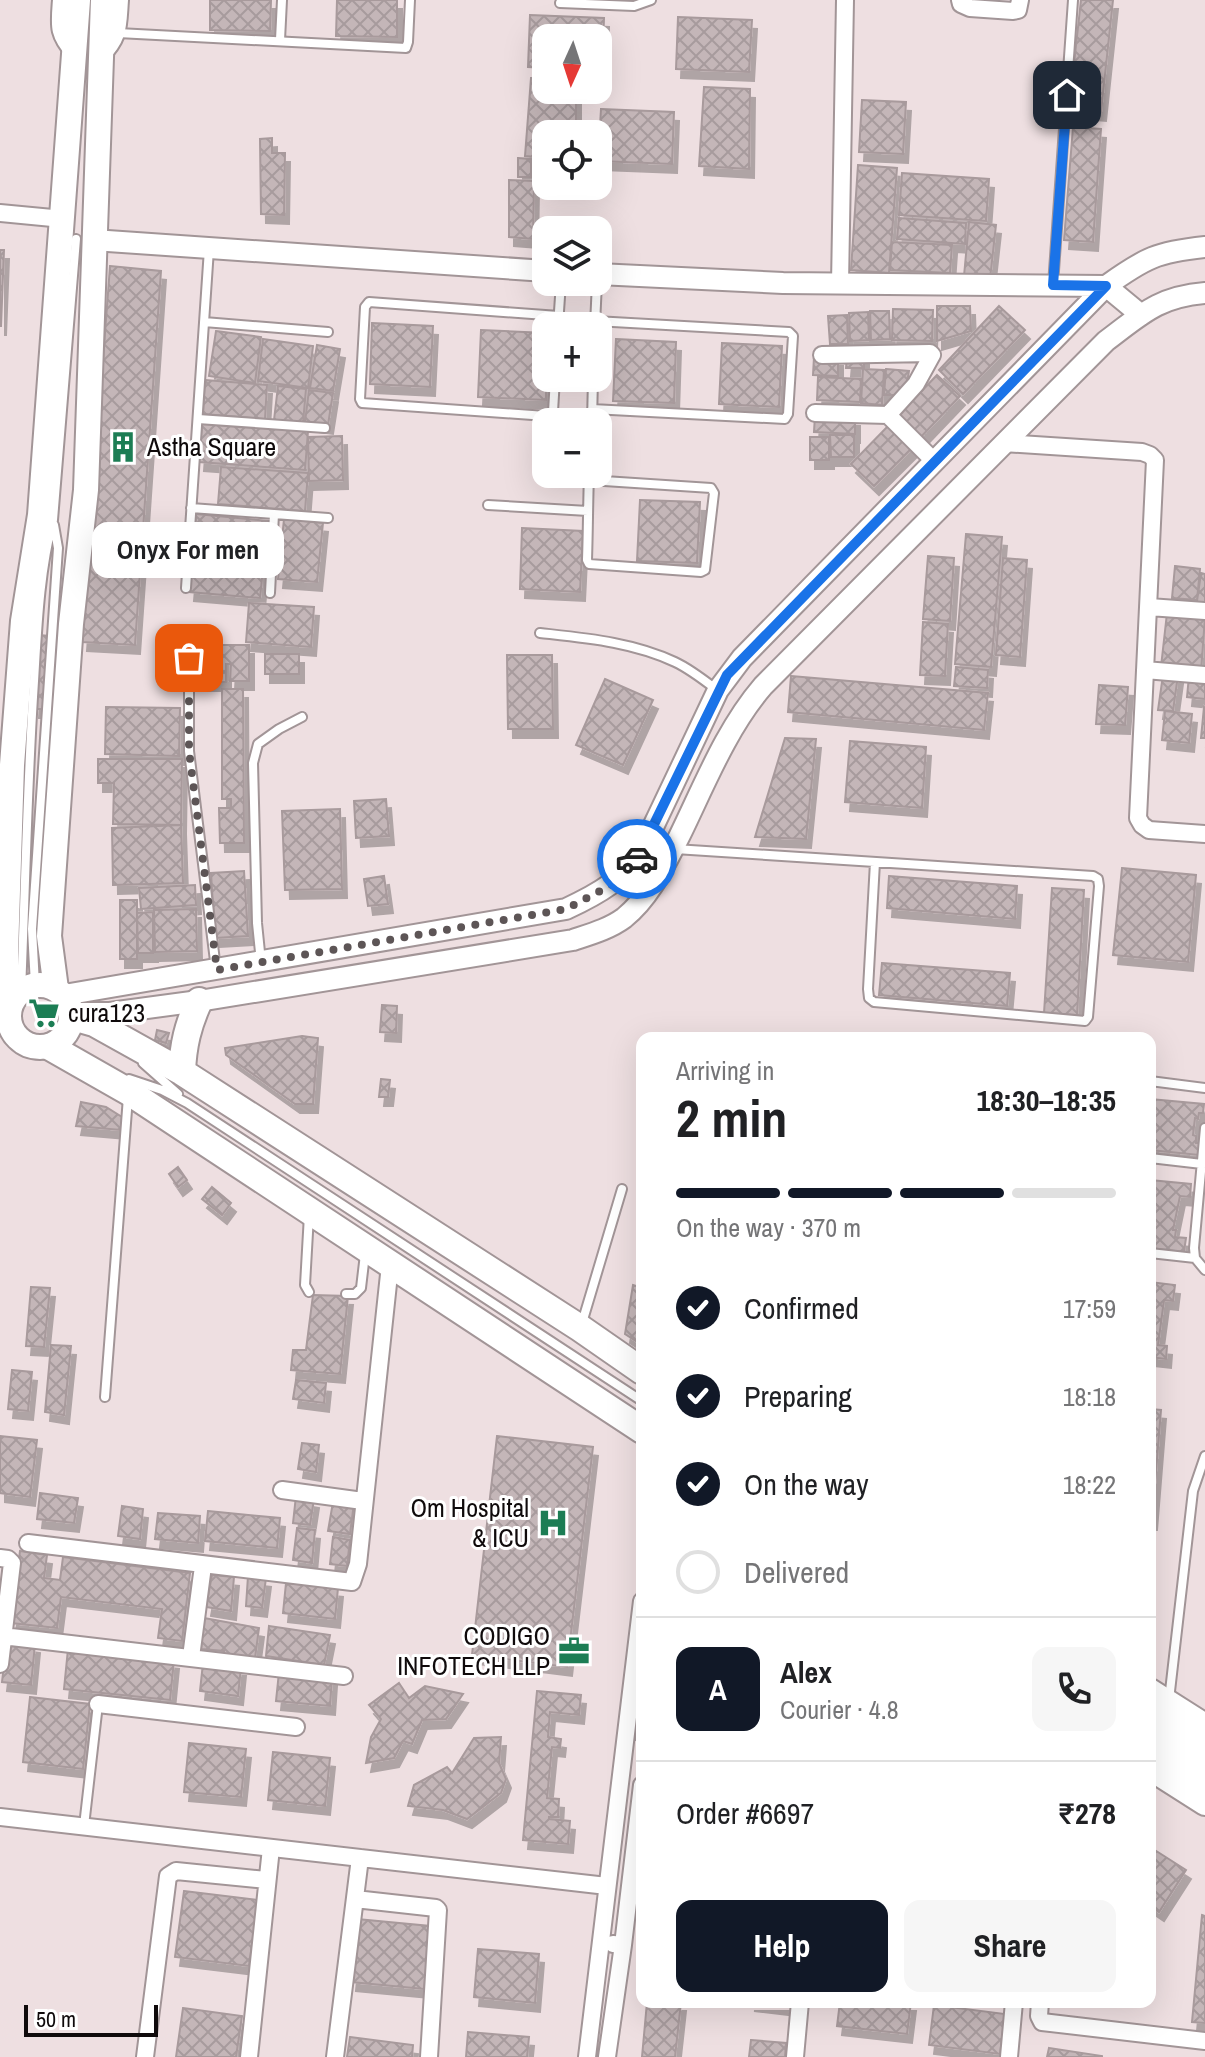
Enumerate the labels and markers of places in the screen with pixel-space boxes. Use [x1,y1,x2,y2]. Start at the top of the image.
pin [1033,61,1101,129]
place label: Astha Square [146,429,276,464]
building icon: Astha Square [106,430,140,464]
callout: Onyx For men [93,522,285,578]
pin [155,624,223,692]
place label: cura123 [68,995,145,1030]
supermarket icon: cura123 [27,996,61,1030]
place label: Om Hospital & ICU [411,1490,529,1555]
hospital icon: Om Hospital & ICU [536,1506,570,1540]
place label: CODIGO INFOTECH LLP [397,1618,550,1683]
office icon: CODIGO INFOTECH LLP [557,1634,591,1668]

